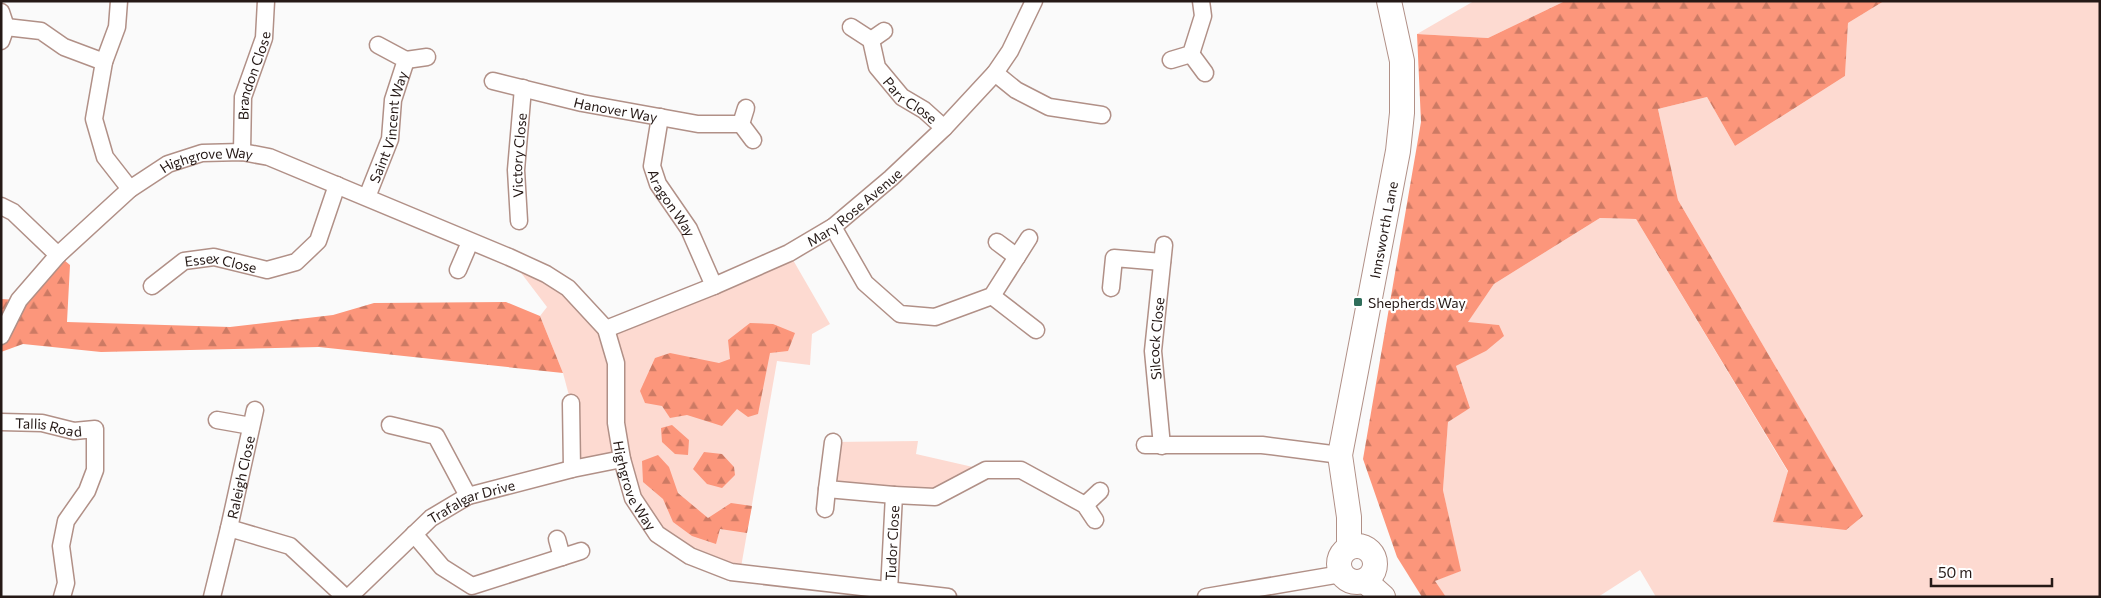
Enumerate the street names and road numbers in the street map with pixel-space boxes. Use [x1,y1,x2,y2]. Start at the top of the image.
street label: Brandon Close [234,31,273,120]
street label: Saint Vincent Way [365,69,410,185]
street label: Parr Close [880,73,941,127]
street label: Hanover Way [572,93,659,125]
street label: Victory Close [507,112,529,198]
street label: Highgrove Way [156,143,255,176]
street label: Mary Rose Avenue [803,164,905,249]
street label: Aragon Way [645,167,700,239]
street label: Innsworth Lane [1365,180,1401,280]
street label: Essex Close [183,248,259,276]
street label: Silcock Close [1144,296,1167,381]
street label: Tallis Road [15,414,83,439]
street label: Raleigh Close [223,434,258,520]
street label: Highgrove Way [611,439,660,533]
street label: Trafalgar Drive [424,476,517,527]
street label: Tudor Close [881,505,902,581]

